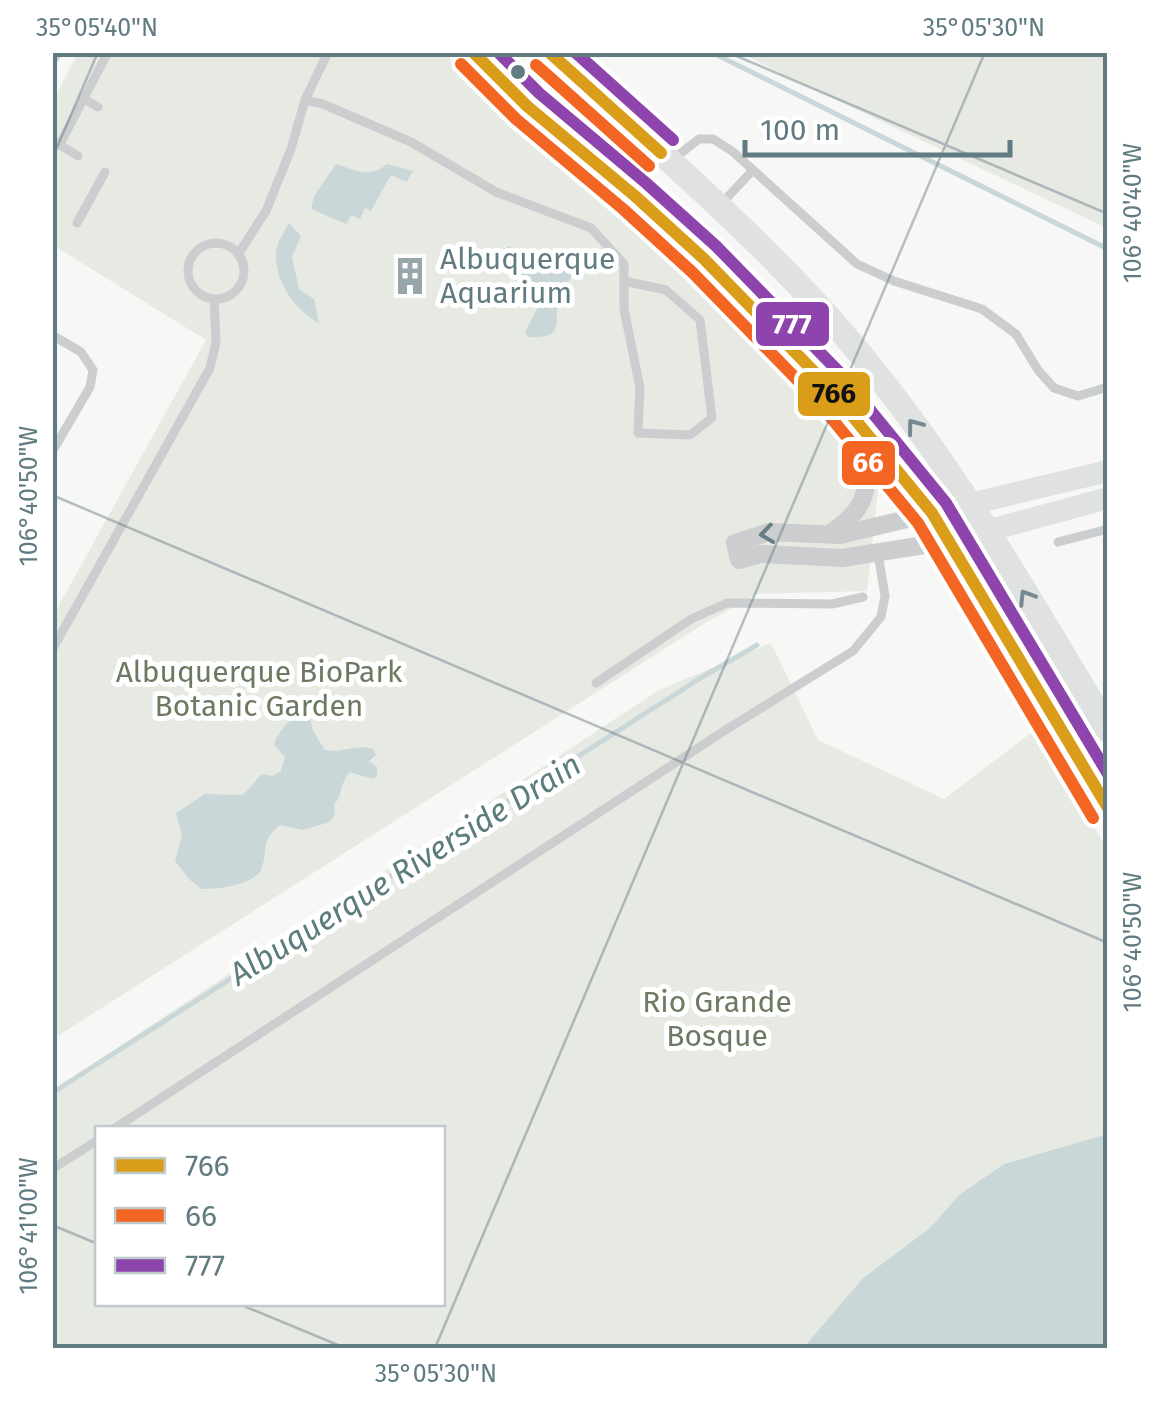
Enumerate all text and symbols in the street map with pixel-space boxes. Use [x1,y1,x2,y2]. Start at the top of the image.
text: 35°05'40"N [36,13,158,43]
text: 35°05'30"N [923,13,1045,43]
unlabelled marker [508,62,528,82]
scale bar [745,95,1010,157]
text: 100 m [760,112,840,148]
text: 106°40'40"W [1118,143,1148,283]
place label: Albuquerque Aquarium [440,241,615,311]
building icon: Albuquerque Aquarium [389,255,431,297]
line badge: 777 [754,300,831,348]
text: 777 [772,308,812,341]
line badge: 766 [796,370,872,418]
text: 766 [812,377,856,410]
one-way arrow [908,419,925,437]
text: 106°40'50"W [14,426,44,566]
line badge: 66 [840,439,897,487]
text: 66 [852,446,884,479]
one-way arrow [759,523,775,544]
one-way arrow [1020,589,1039,607]
park label: Albuquerque BioPark Botanic Garden [116,654,403,724]
water label: Albuquerque Riverside Drain [221,745,588,994]
text: 106°40'50"W [1118,872,1148,1012]
park label: Rio Grande Bosque [642,984,792,1054]
legend [95,1126,445,1306]
text: 766 [185,1148,230,1184]
text: 106°41'00"W [14,1157,44,1295]
text: 66 [185,1198,217,1234]
text: 777 [185,1248,225,1284]
text: 35°05'30"N [375,1359,497,1389]

